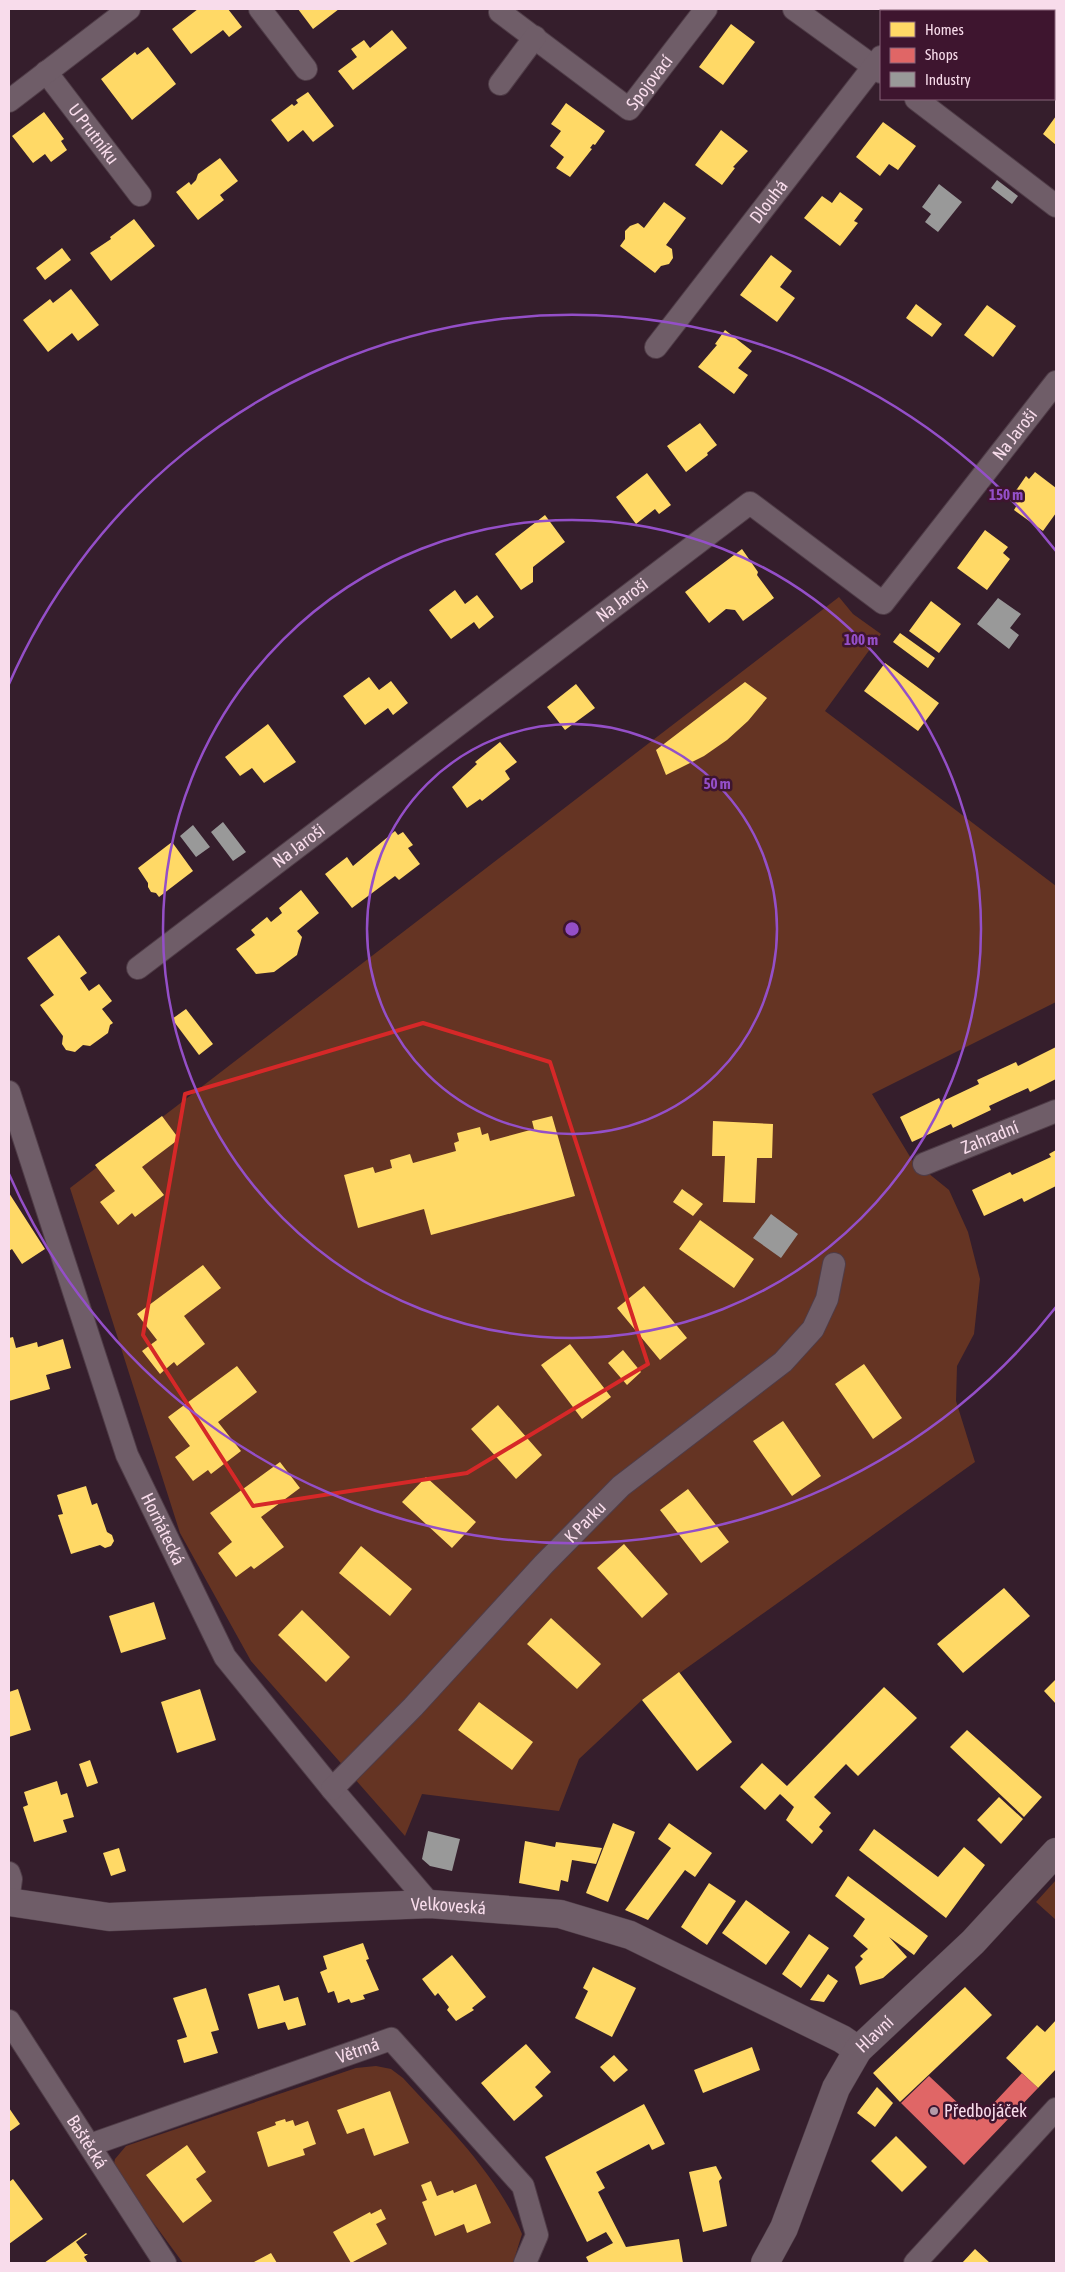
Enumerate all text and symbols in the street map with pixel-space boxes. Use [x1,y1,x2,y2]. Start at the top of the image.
legend [880,10,1055,100]
text: Homes [925,21,964,38]
text: Shops [925,46,958,63]
street label: Spojovací [621,51,677,114]
text: Industry [925,71,971,88]
street label: U Prutníku [64,99,124,168]
street label: Dlouhá [745,176,792,227]
street label: Na Jaroši [988,404,1041,464]
text: 150 m [989,486,1023,503]
street label: Na Jaroši [592,573,652,626]
text: 100 m [844,631,878,648]
text: 50 m [704,775,731,792]
street label: Na Jaroši [268,819,329,872]
centre of rings [563,920,581,938]
street label: Zahradní [958,1116,1021,1158]
street label: Horňátecká [137,1489,190,1568]
street label: K Parku [560,1497,610,1547]
street label: Velkoveská [411,1893,487,1918]
street label: Hlavní [851,2011,898,2057]
street label: Větrná [333,2033,382,2067]
place label: Předbojáček [944,2100,1027,2121]
marker: Předbojáček [928,2105,940,2117]
street label: Baštěcká [63,2111,112,2172]

